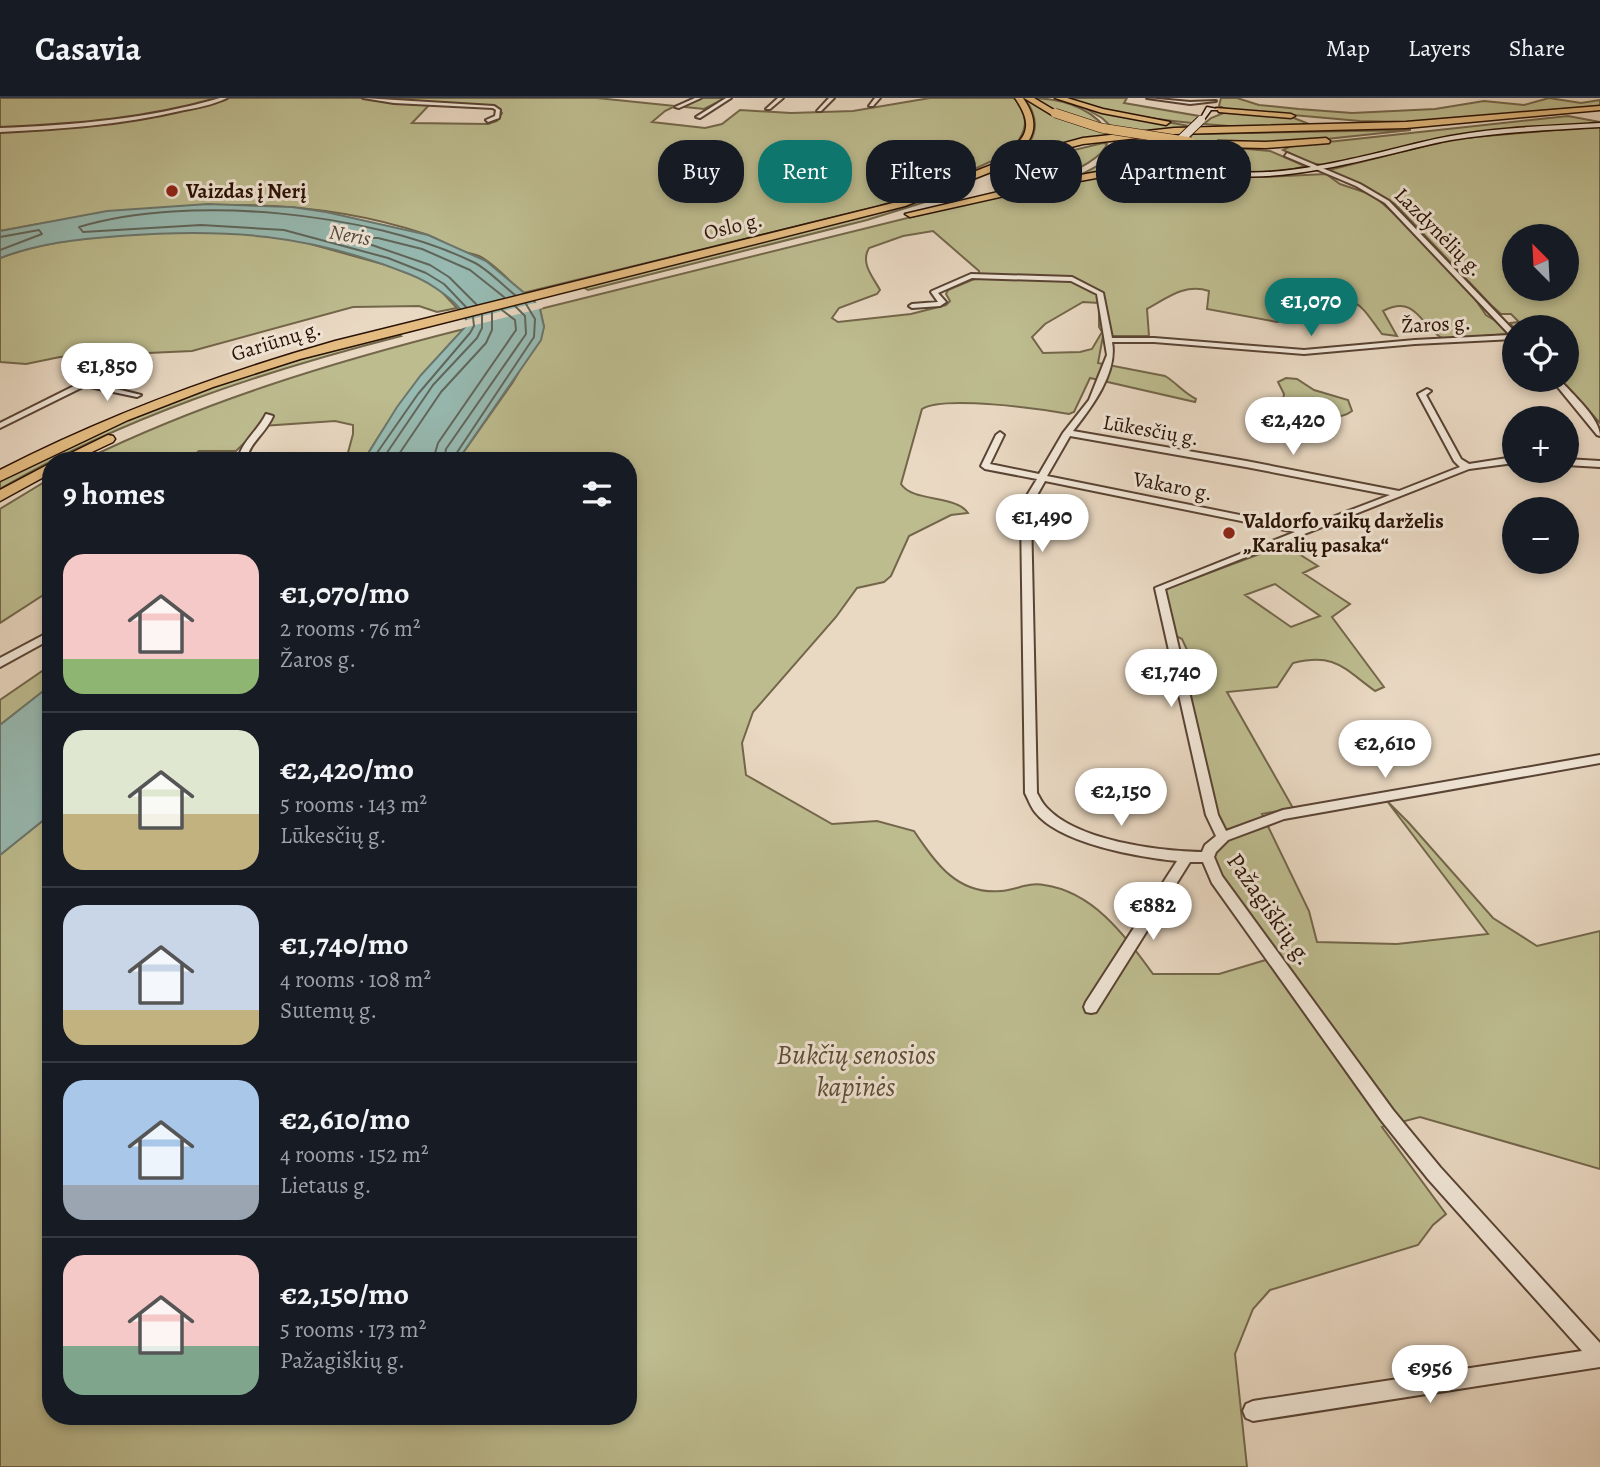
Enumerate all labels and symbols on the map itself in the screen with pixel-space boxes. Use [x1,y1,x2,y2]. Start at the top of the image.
place label: Vaizdas į Nerį [185,177,306,205]
street label: Lazdynėlių g. [1388,181,1490,283]
marker: Vaizdas į Nerį [164,183,180,199]
street label: Oslo g. [701,205,765,247]
water label: Neris [327,218,373,252]
north arrow [1502,224,1578,301]
pin: €1,070 [1254,278,1368,338]
street label: Žaros g. [1401,308,1471,340]
street label: Gariūnų g. [227,314,325,368]
pin: €1,850 [50,344,164,403]
pin: €2,420 [1236,398,1350,457]
street label: Lūkesčių g. [1101,408,1201,452]
street label: Vakaro g. [1130,464,1215,507]
pin: €1,490 [985,494,1099,554]
place label: Valdorfo vaikų darželis „Karalių pasaka“ [1242,507,1444,559]
marker: Valdorfo vaikų darželis „Karalių pasaka“ [1221,525,1237,541]
pin: €1,740 [1114,650,1228,709]
pin: €2,610 [1328,720,1442,780]
pin: €2,150 [1064,768,1178,828]
street label: Pažagiškių g. [1220,846,1320,972]
pin: €882 [1112,882,1194,942]
park label: Bukčių senosios kapinės [776,1036,936,1106]
pin: €956 [1389,1346,1471,1405]

